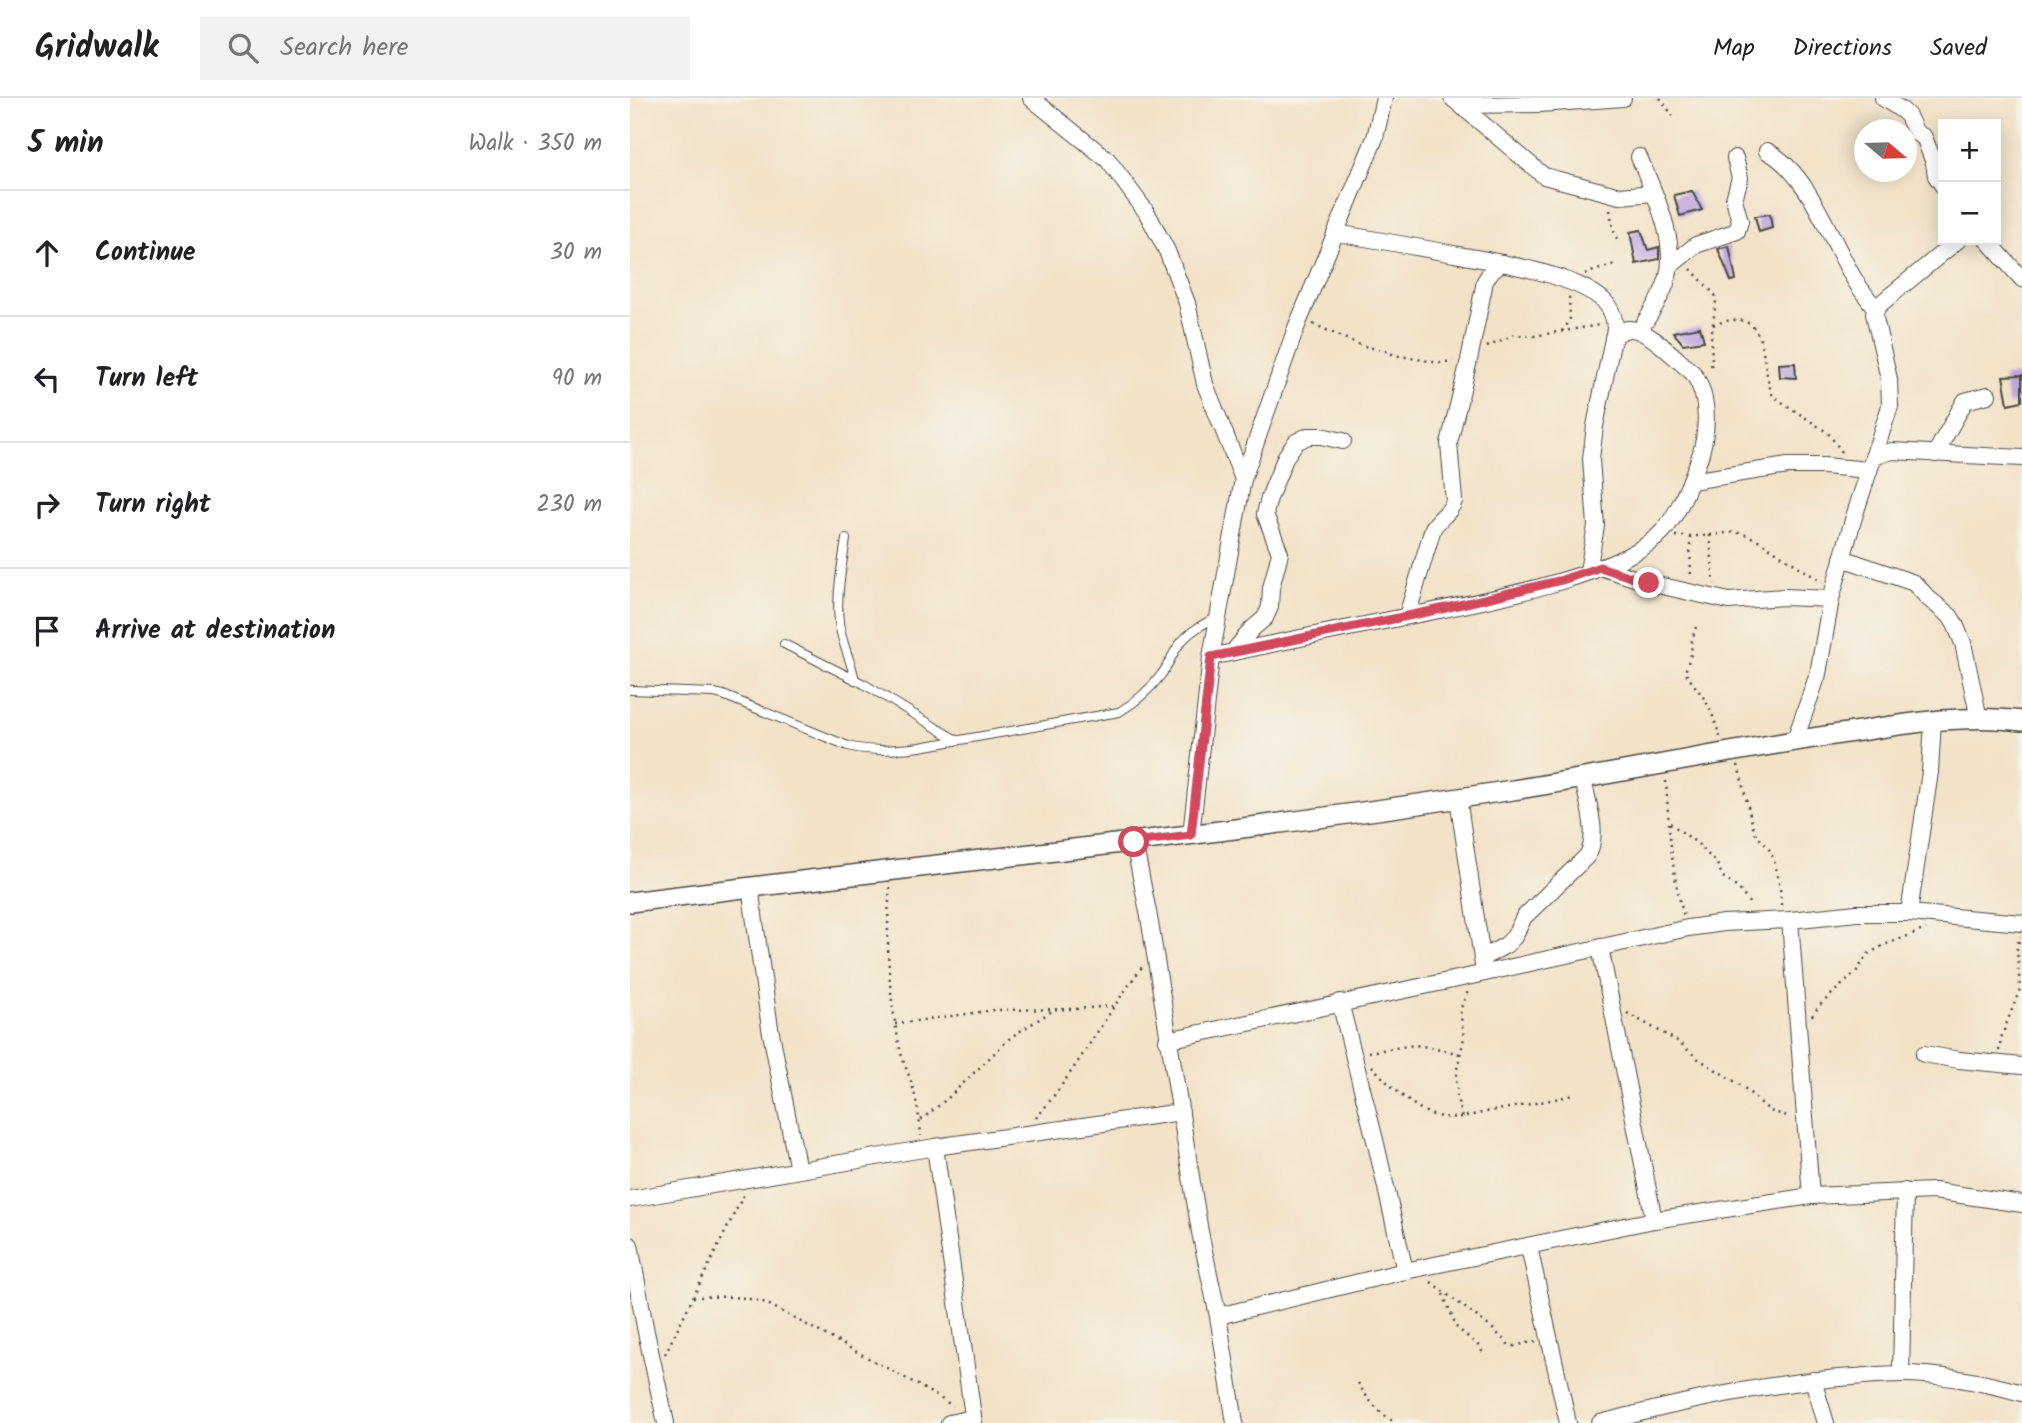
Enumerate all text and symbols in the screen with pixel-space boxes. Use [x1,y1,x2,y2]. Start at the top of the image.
search box [200,17,690,80]
text: Gridwalk [35,22,158,75]
text: Search here [280,27,409,69]
icon: search [224,29,262,67]
text: Map [1713,29,1755,68]
text: Directions [1793,29,1892,68]
text: Saved [1930,29,1987,68]
north arrow [1854,119,1917,182]
map controls [1938,119,2001,245]
button: + [1938,119,2001,182]
text: 5 min [28,120,104,168]
text: Walk · 350 m [468,126,602,162]
button: − [1938,182,2001,245]
text: Continue [95,232,196,274]
icon: ahead [28,234,66,272]
text: 30 m [550,235,602,271]
text: Turn left [95,358,198,400]
icon: left [28,360,66,398]
text: 90 m [552,361,602,397]
text: Turn right [95,484,211,526]
icon: right [28,486,66,524]
text: 230 m [536,487,602,523]
route end [1633,567,1664,598]
text: Arrive at destination [95,610,335,652]
icon: arrive [28,612,66,650]
route start [1118,826,1149,857]

